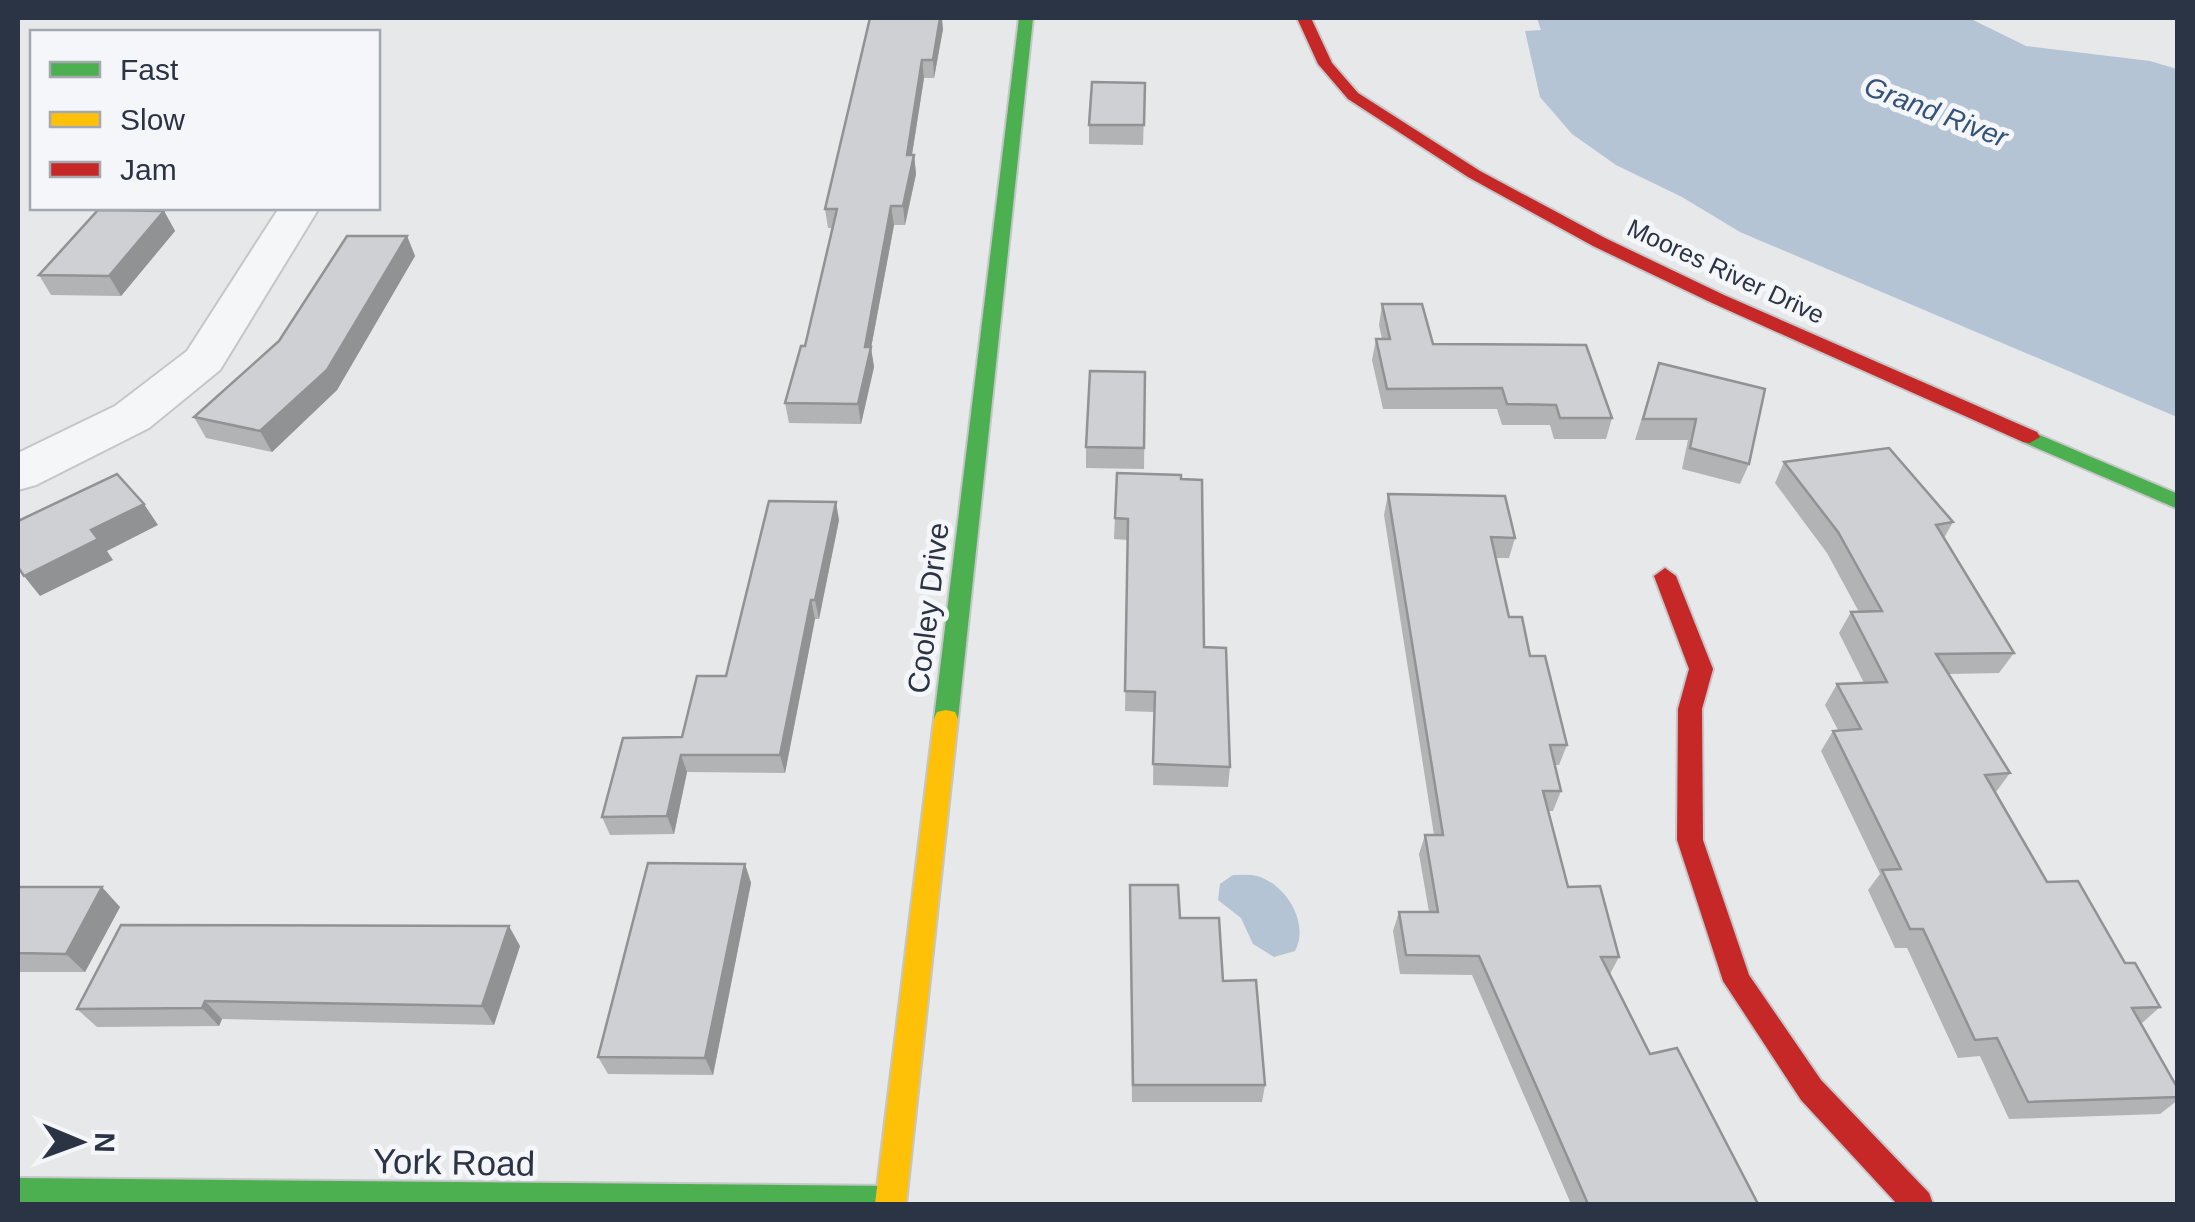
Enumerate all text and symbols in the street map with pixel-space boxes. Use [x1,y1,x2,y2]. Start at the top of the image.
legend [30,30,380,210]
text: Fast [120,53,179,86]
water label: Grand River [1860,70,2014,154]
text: Slow [120,103,185,136]
text: Jam [120,153,177,186]
street label: Moores River Drive [1623,213,1829,329]
street label: Cooley Drive [901,521,955,695]
north arrow [30,1092,130,1192]
text: N [89,1132,120,1153]
street label: York Road [373,1141,535,1183]

